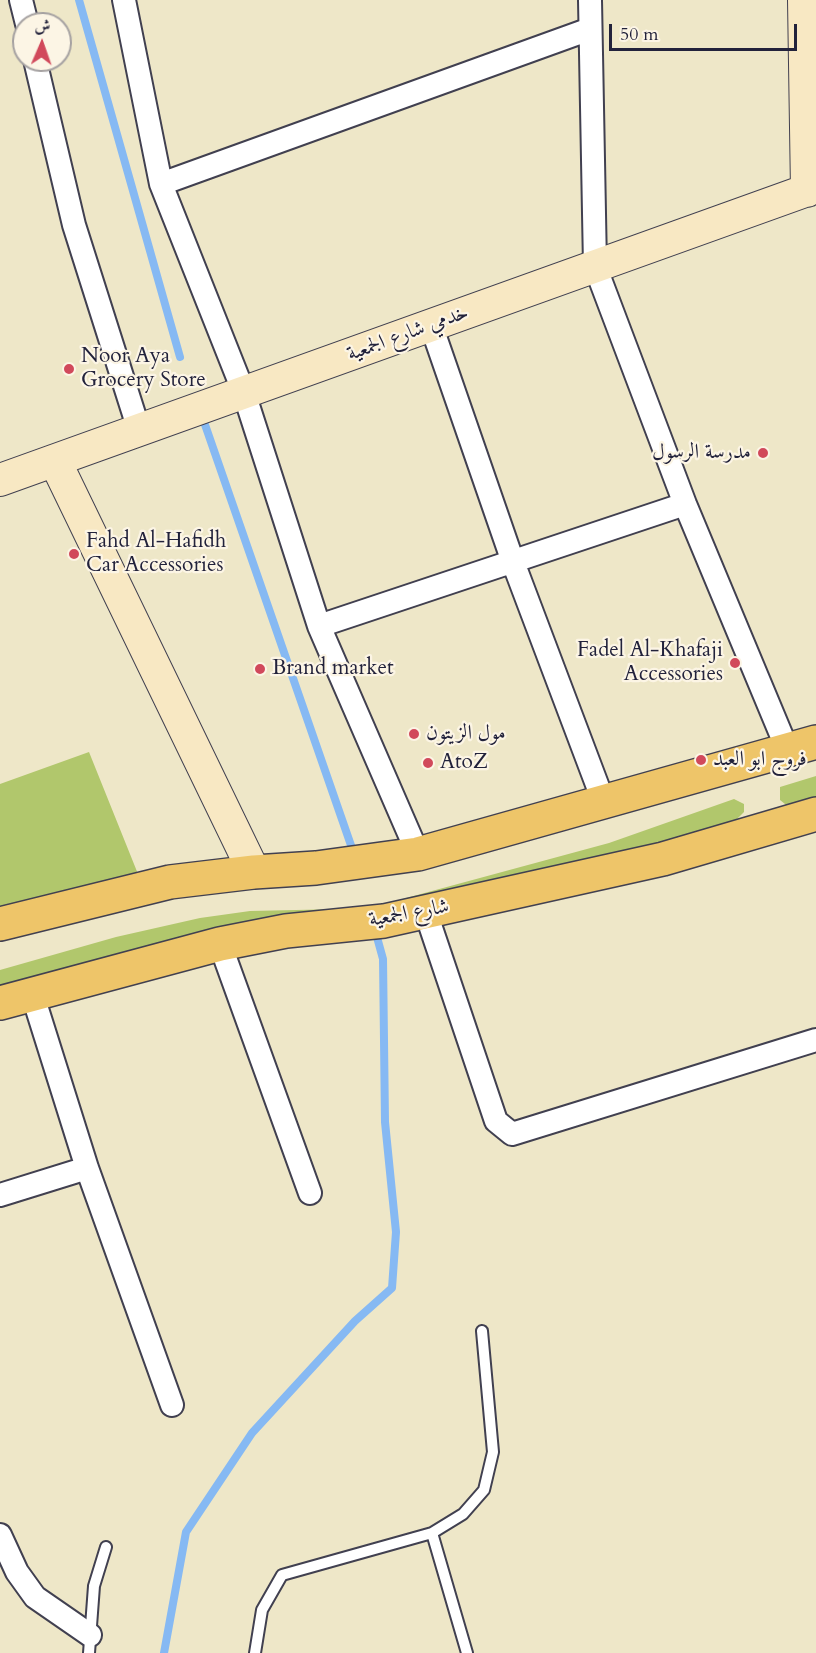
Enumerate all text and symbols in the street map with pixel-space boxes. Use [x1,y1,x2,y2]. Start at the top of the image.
north arrow [12,12,72,72]
scale bar [612,12,800,50]
text: ش [34,15,51,37]
text: 50 m [620,22,659,47]
street label: خدمي شارع الجمعية [344,300,472,368]
place label: Noor Aya Grocery Store [81,344,206,394]
marker: Noor Aya Grocery Store [62,362,76,376]
place label: مدرسة الرسول [652,440,751,466]
marker: مدرسة الرسول [756,446,770,460]
place label: Fahd Al-Hafidh Car Accessories [86,529,226,579]
marker: Fahd Al-Hafidh Car Accessories [67,547,81,561]
place label: Fadel Al-Khafaji Accessories [577,638,723,688]
place label: Brand market [272,656,394,682]
marker: Fadel Al-Khafaji Accessories [728,656,742,670]
marker: Brand market [253,662,267,676]
place label: مول الزيتون [426,721,506,747]
marker: مول الزيتون [407,727,421,741]
place label: فروج ابو العبد [713,747,807,773]
place label: AtoZ [440,750,488,776]
marker: فروج ابو العبد [694,753,708,767]
marker: AtoZ [421,756,435,770]
street label: شارع الجمعية [367,895,451,933]

